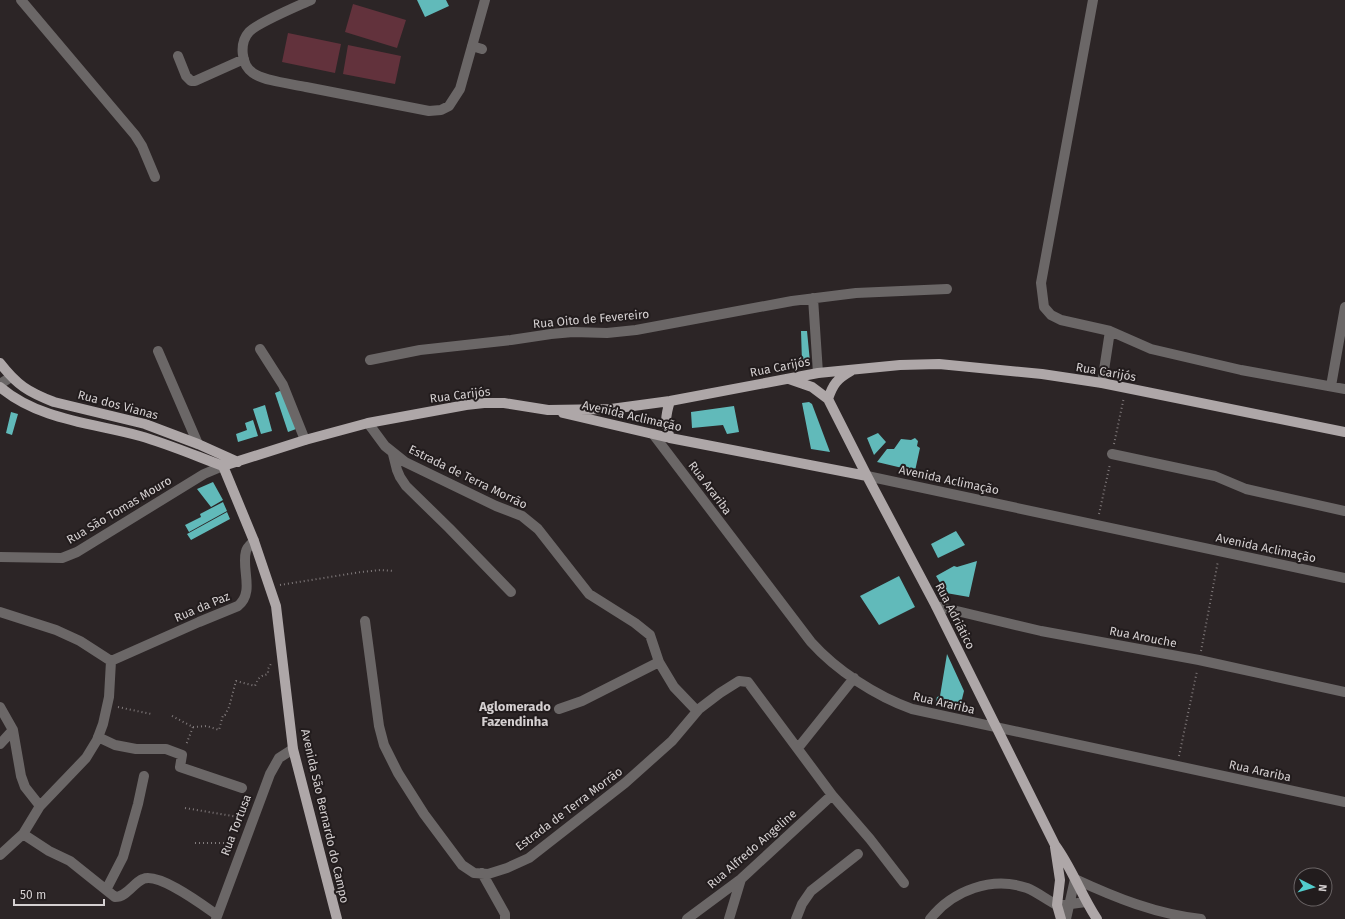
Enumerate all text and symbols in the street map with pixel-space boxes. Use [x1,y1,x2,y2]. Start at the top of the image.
street label: Rua Oito de Fevereiro [532,307,650,331]
street label: Rua Carijós [749,354,812,380]
street label: Rua Carijós [1075,360,1138,384]
street label: Rua Carijós [429,384,492,406]
street label: Rua dos Vianas [76,388,160,423]
street label: Avenida Aclimação [581,398,683,434]
street label: Estrada de Terra Morrão [406,442,530,512]
street label: Rua Arariba [685,459,735,517]
street label: Avenida Aclimação [898,463,1000,497]
street label: Rua São Tomas Mouro [64,473,174,547]
street label: Avenida Aclimação [1215,531,1317,565]
street label: Rua Adriático [932,580,978,652]
street label: Rua da Paz [172,589,232,625]
street label: Rua Arouche [1108,624,1178,650]
street label: Rua Arariba [912,689,976,717]
district label: Aglomerado Fazendinha [478,699,551,729]
street label: Avenida São Bernardo do Campo [298,728,352,904]
street label: Rua Arariba [1228,758,1292,784]
street label: Estrada de Terra Morrão [513,764,625,854]
street label: Rua Tortusa [218,792,254,858]
street label: Rua Alfredo Angeline [705,806,799,892]
north arrow [1293,867,1333,907]
scale bar [14,881,104,907]
text: N [1316,884,1329,892]
text: 50 m [20,888,46,902]

